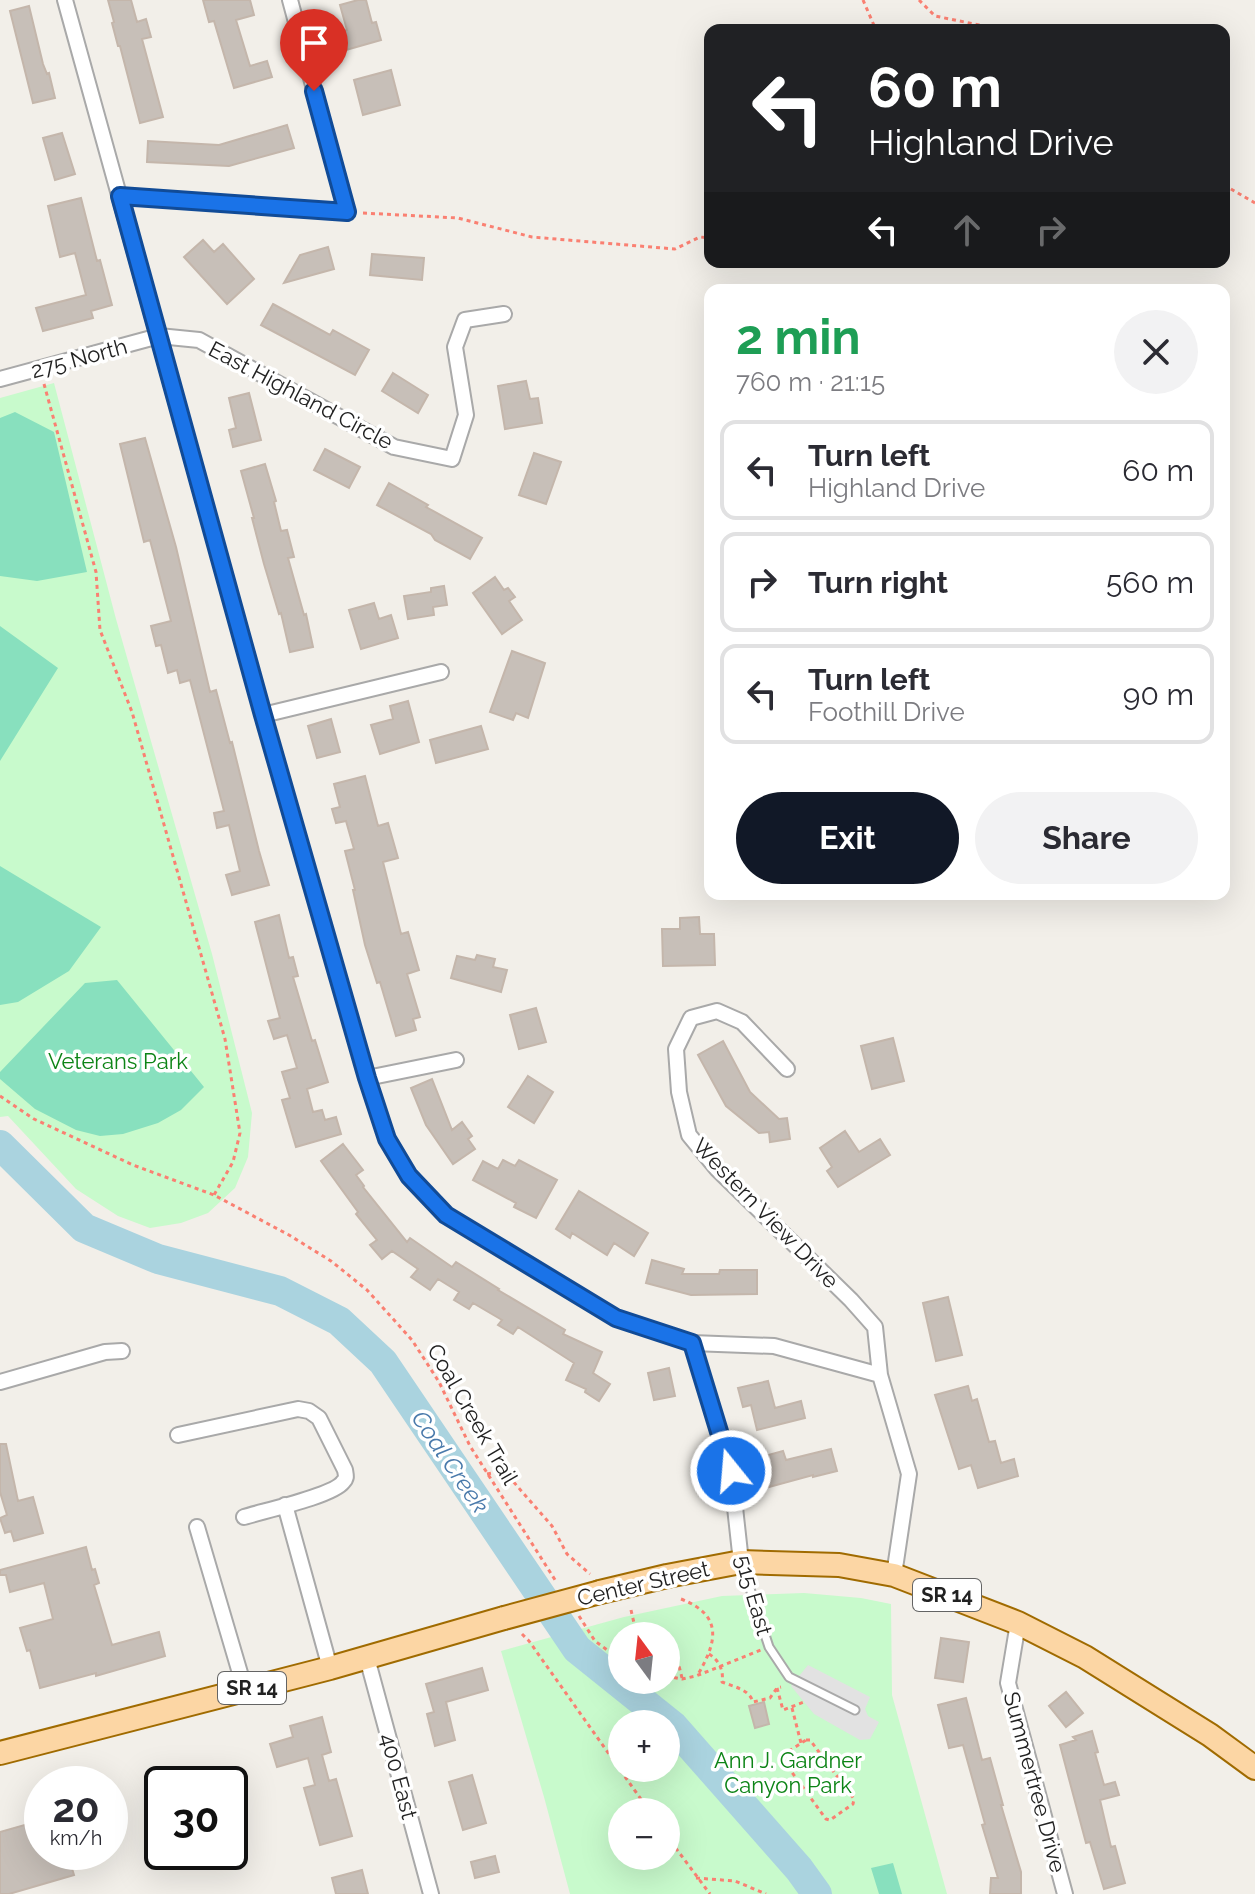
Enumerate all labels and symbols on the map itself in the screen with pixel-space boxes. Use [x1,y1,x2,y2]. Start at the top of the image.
pin [280,9,348,91]
street label: 275 North [28,333,130,383]
street label: East Highland Circle [205,335,398,455]
park label: Veterans Park [48,1048,188,1074]
street label: Western View Drive [688,1133,844,1293]
street label: Coal Creek Trail [422,1338,524,1490]
water label: Coal Creek [405,1405,495,1519]
position arrow [689,1429,773,1513]
street label: 515 East [730,1552,778,1639]
street label: Center Street [574,1555,712,1611]
road number: SR 14 [913,1579,981,1611]
north arrow [608,1622,680,1694]
road number: SR 14 [218,1672,286,1704]
street label: Summertree Drive [998,1689,1072,1875]
street label: 400 East [375,1730,423,1822]
park label: Ann J. Gardner Canyon Park [714,1747,862,1798]
speed limit sign: 30 [144,1766,248,1870]

